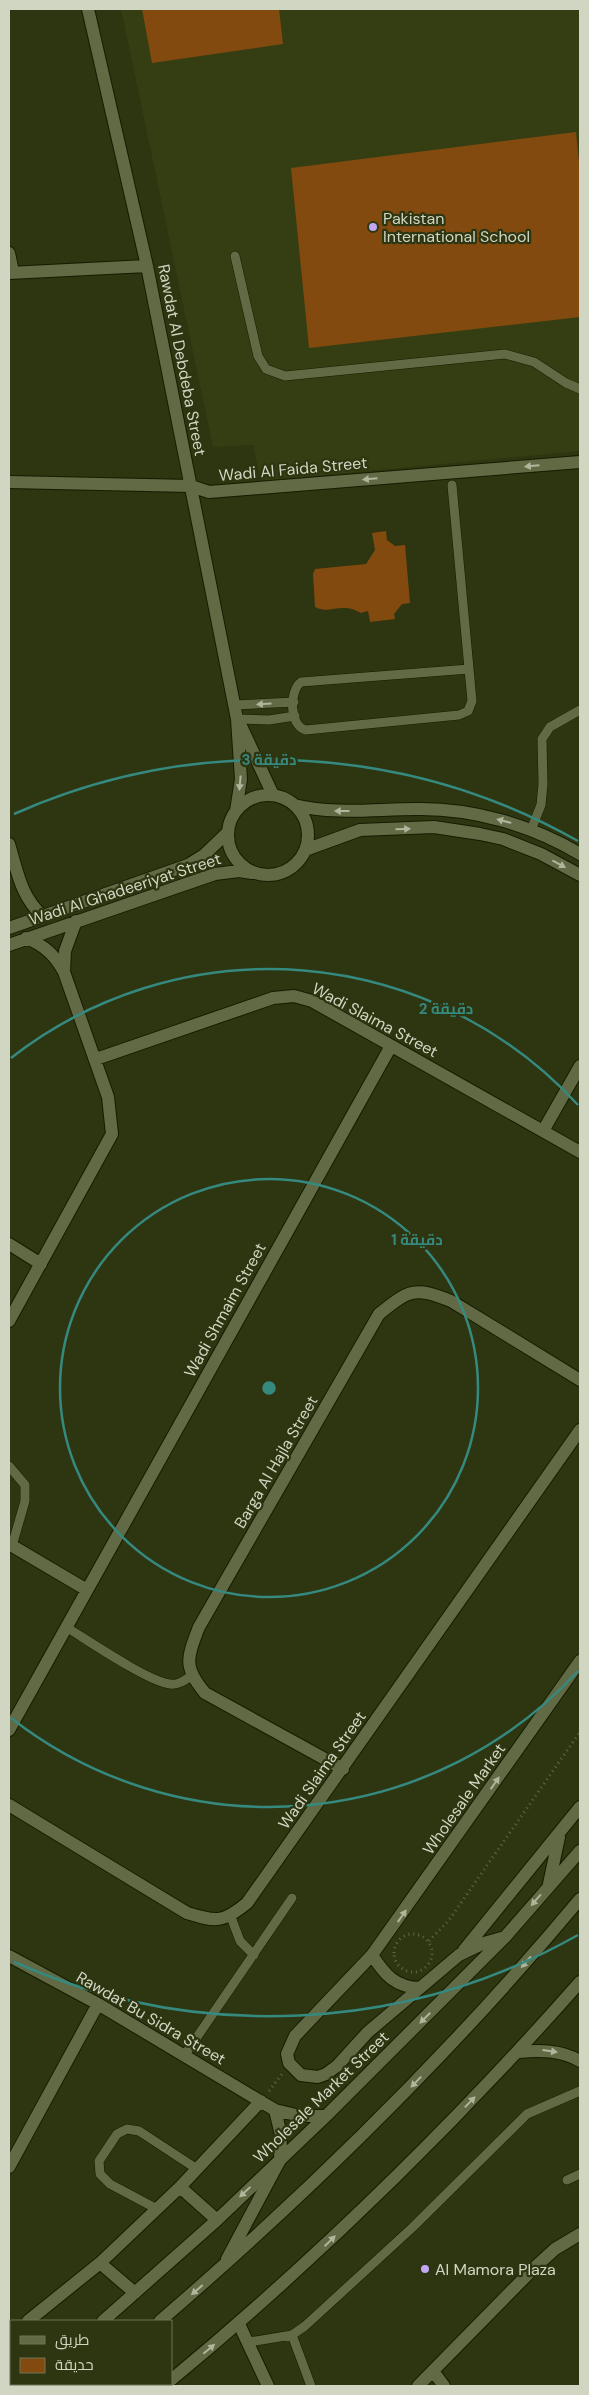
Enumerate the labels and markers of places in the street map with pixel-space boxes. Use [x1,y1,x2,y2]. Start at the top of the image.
place label: Pakistan International School [383,208,530,247]
marker: Pakistan International School [367,221,379,233]
centre of rings [260,1379,278,1397]
place label: Al Mamora Plaza [435,2259,556,2280]
marker: Al Mamora Plaza [419,2263,431,2275]

